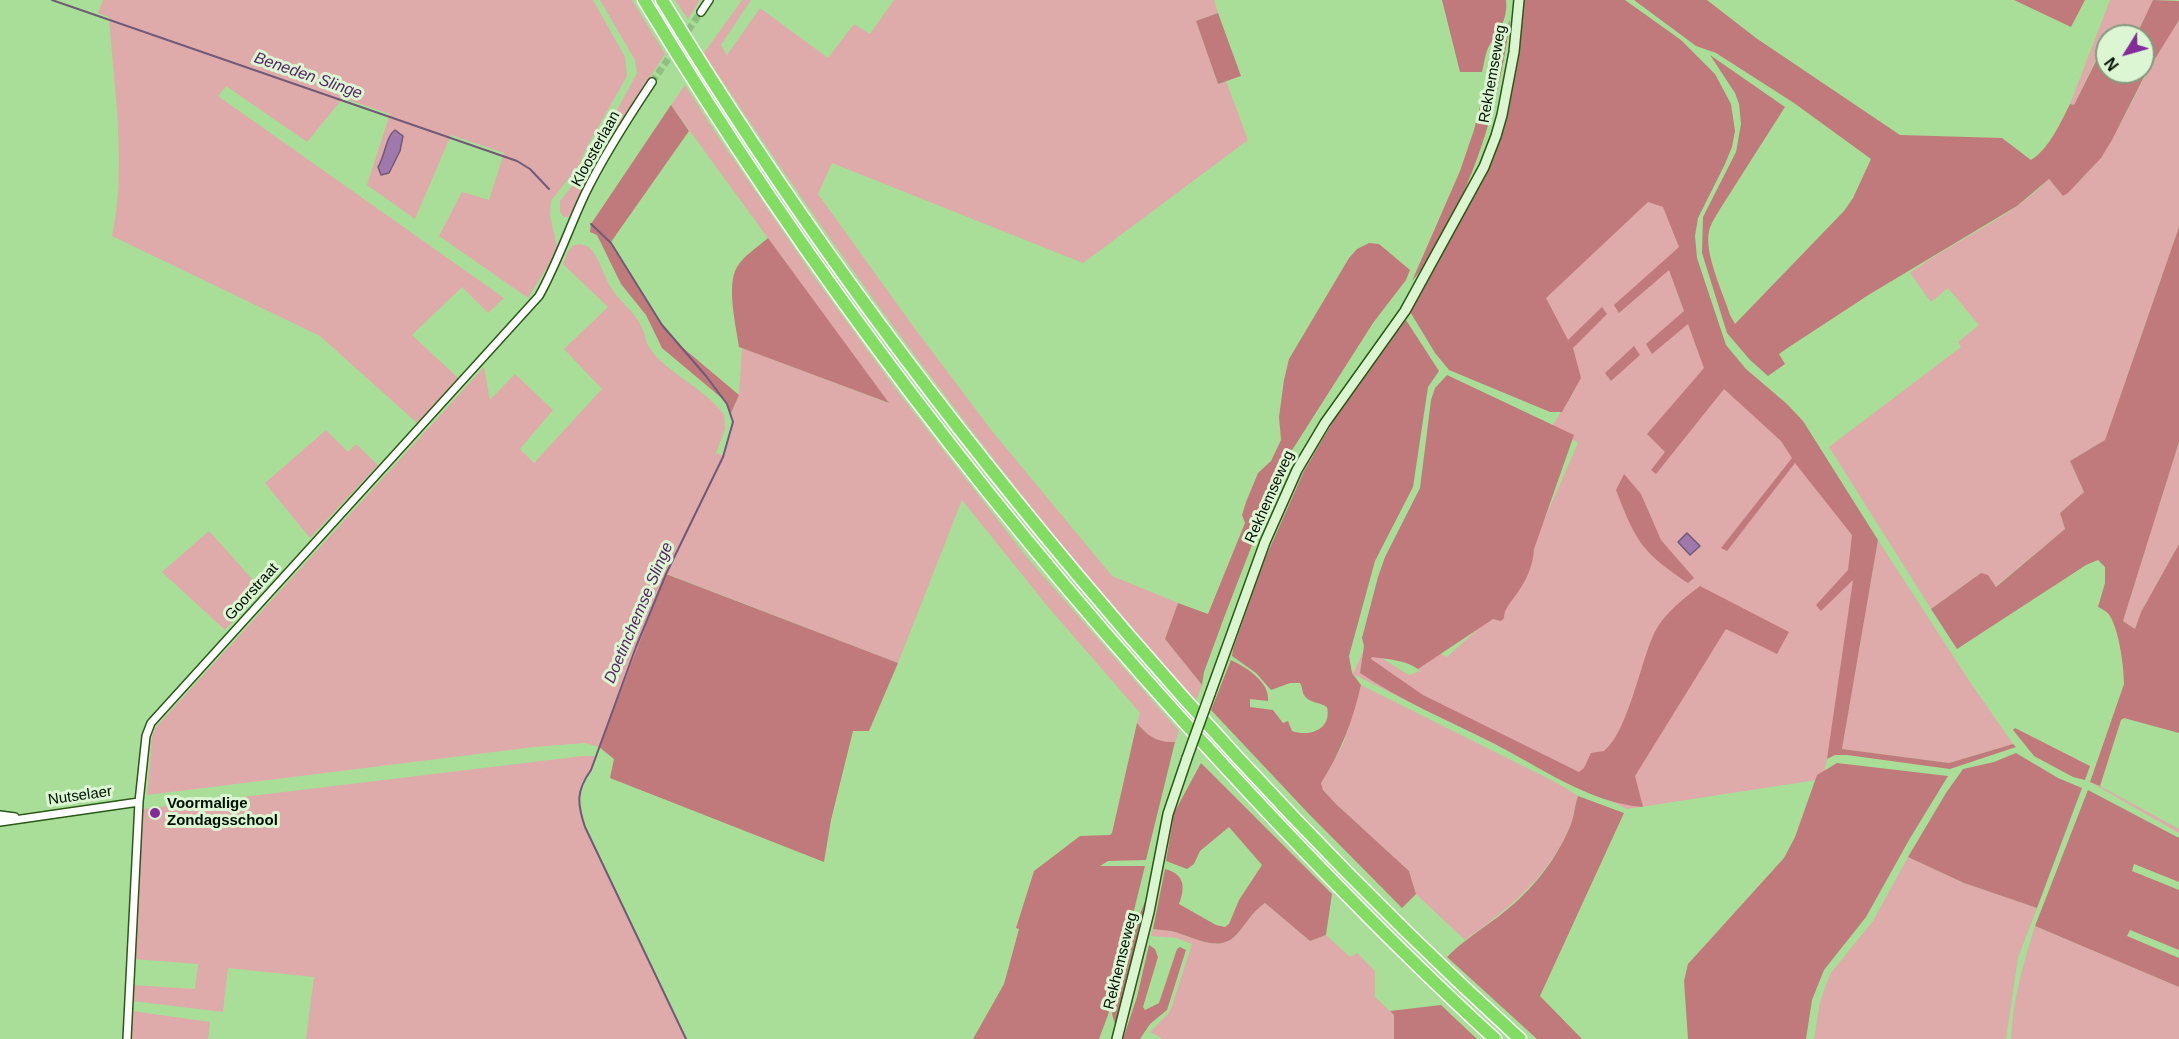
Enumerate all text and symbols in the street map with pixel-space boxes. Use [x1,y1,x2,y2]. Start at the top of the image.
street label: Rekhemseweg [1476,24,1510,124]
north arrow [2095,24,2155,84]
water label: Beneden Slinge [251,49,365,103]
text: N [2102,54,2122,74]
street label: Kloosterlaan [568,108,624,190]
street label: Rekhemseweg [1242,448,1298,546]
water label: Doetinchemse Slinge [601,540,677,686]
street label: Goorstraat [222,560,282,624]
street label: Nutselaer [47,783,113,809]
place label: Voormalige Zondagsschool [167,795,278,830]
marker: Voormalige Zondagsschool [148,806,162,820]
street label: Rekhemseweg [1100,911,1142,1011]

